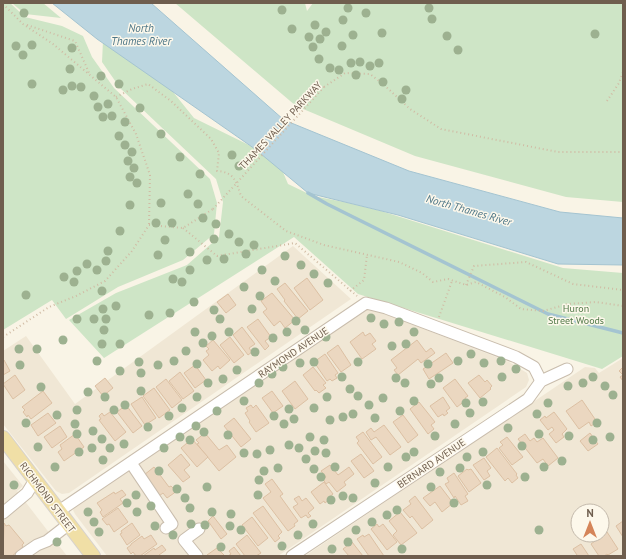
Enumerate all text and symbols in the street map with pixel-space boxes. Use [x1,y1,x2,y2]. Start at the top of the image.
water label: North Thames River [111,21,172,48]
street label: THAMES VALLEY PARKWAY [236,78,325,172]
water label: North Thames River [425,191,515,229]
park label: Huron Street Woods [548,302,604,327]
street label: RAYMOND AVENUE [256,324,331,381]
street label: BERNARD AVENUE [395,436,468,491]
street label: RICHMOND STREET [17,459,79,536]
north arrow [570,503,610,543]
text: N [586,506,594,520]

